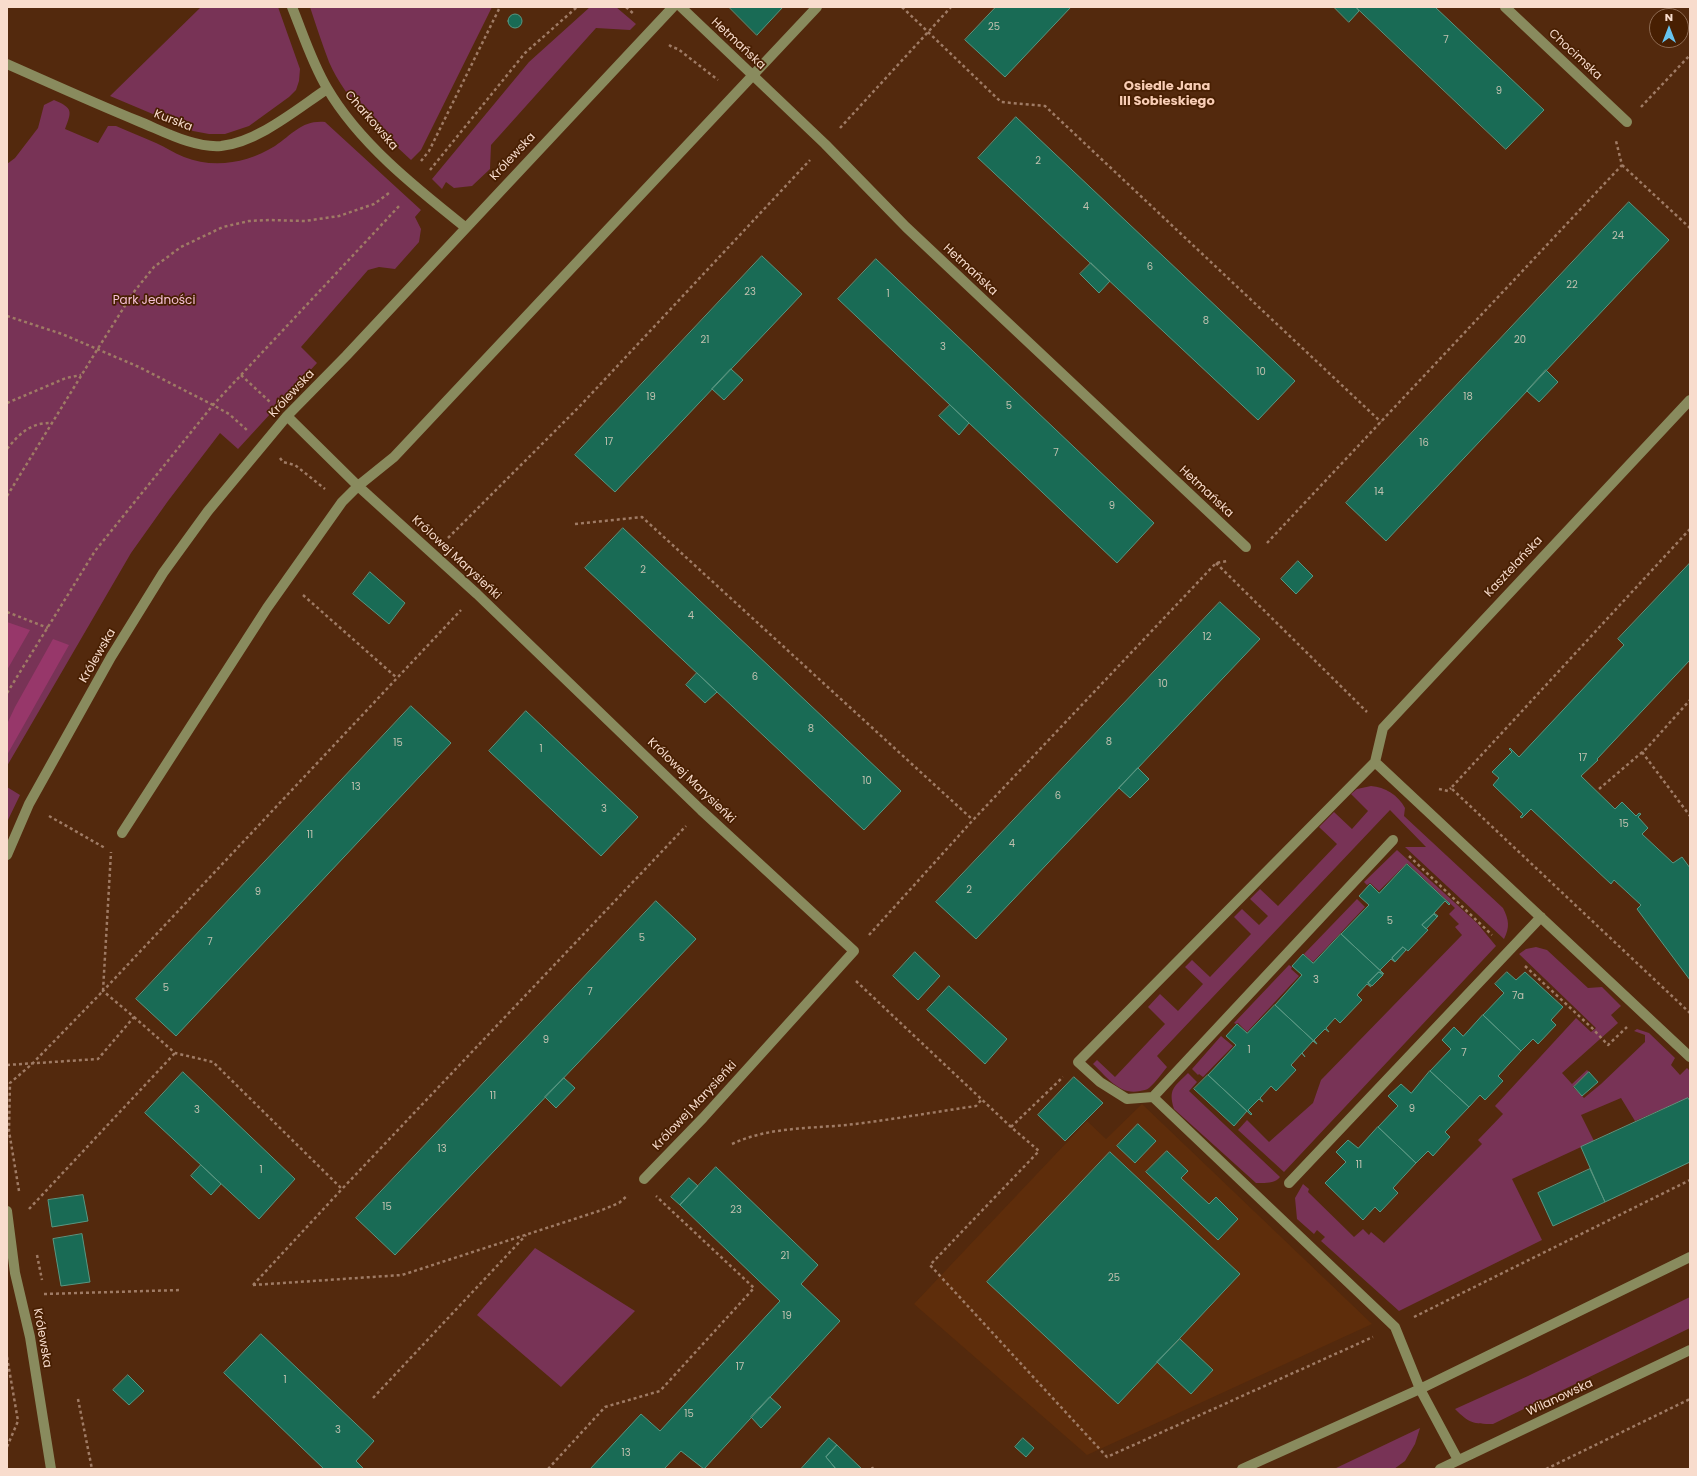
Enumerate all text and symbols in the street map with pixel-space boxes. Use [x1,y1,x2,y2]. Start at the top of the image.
north arrow [1649,8,1689,48]
text: N [1665,9,1673,25]
street label: Hetmańska [708,15,768,73]
house number: 25 [988,21,1000,33]
street label: Chocimska [1545,27,1605,83]
house number: 7 [1443,34,1449,46]
district label: Osiedle Jana III Sobieskiego [1119,79,1215,110]
house number: 9 [1496,85,1502,97]
street label: Charkowska [341,88,401,154]
street label: Kurska [152,107,194,135]
street label: Królewska [487,130,539,184]
house number: 2 [1035,155,1041,167]
house number: 4 [1083,201,1089,213]
house number: 24 [1612,230,1624,242]
street label: Hetmańska [940,241,1000,299]
house number: 6 [1147,261,1153,273]
house number: 22 [1566,279,1578,291]
house number: 23 [744,286,756,298]
house number: 1 [886,288,890,300]
park label: Park Jedności [113,294,195,308]
house number: 8 [1203,315,1209,327]
house number: 21 [701,334,709,346]
house number: 20 [1514,334,1526,346]
house number: 3 [940,341,946,353]
house number: 10 [1256,366,1266,378]
street label: Królewska [266,367,318,421]
house number: 19 [646,391,656,403]
house number: 18 [1463,391,1473,403]
house number: 5 [1006,400,1012,412]
house number: 17 [605,436,613,448]
house number: 16 [1419,437,1429,449]
house number: 7 [1053,447,1059,459]
street label: Hetmańska [1176,463,1236,521]
house number: 14 [1374,486,1384,498]
house number: 9 [1109,500,1115,512]
street label: Królowej Marysieńki [408,513,504,603]
street label: Kasztelańska [1482,534,1546,600]
house number: 2 [640,564,646,576]
house number: 4 [688,610,694,622]
street label: Królewska [77,626,119,686]
house number: 12 [1203,631,1211,643]
house number: 6 [752,671,758,683]
house number: 10 [1158,678,1168,690]
house number: 8 [808,723,814,735]
street label: Królowej Marysieńki [644,735,738,827]
house number: 8 [1106,736,1112,748]
house number: 15 [393,737,403,749]
house number: 1 [539,743,543,755]
house number: 17 [1579,752,1587,764]
house number: 10 [862,775,872,787]
house number: 13 [351,781,361,793]
house number: 6 [1055,790,1061,802]
house number: 3 [601,803,607,815]
house number: 15 [1619,818,1629,830]
house number: 11 [307,829,313,841]
house number: 4 [1009,838,1015,850]
house number: 2 [966,884,972,896]
house number: 9 [255,886,261,898]
house number: 5 [1387,915,1393,927]
house number: 5 [639,932,645,944]
house number: 7 [207,936,213,948]
house number: 3 [1313,974,1319,986]
house number: 5 [163,982,169,994]
house number: 7 [587,986,593,998]
house number: 7a [1512,990,1524,1002]
house number: 9 [543,1034,549,1046]
house number: 1 [1247,1044,1251,1056]
house number: 7 [1461,1047,1467,1059]
street label: Królowej Marysieńki [650,1058,740,1154]
house number: 11 [490,1090,496,1102]
house number: 9 [1409,1103,1415,1115]
house number: 3 [194,1104,200,1116]
house number: 13 [437,1143,447,1155]
house number: 11 [1356,1159,1362,1171]
house number: 1 [259,1164,263,1176]
house number: 15 [382,1201,392,1213]
house number: 23 [730,1204,742,1216]
house number: 21 [781,1250,789,1262]
house number: 25 [1108,1272,1120,1284]
street label: Królewska [30,1307,54,1369]
house number: 19 [782,1310,792,1322]
house number: 17 [736,1361,744,1373]
house number: 1 [283,1374,287,1386]
street label: Wilanowska [1525,1376,1595,1420]
house number: 15 [684,1408,694,1420]
house number: 3 [335,1424,341,1436]
house number: 13 [621,1447,631,1459]

